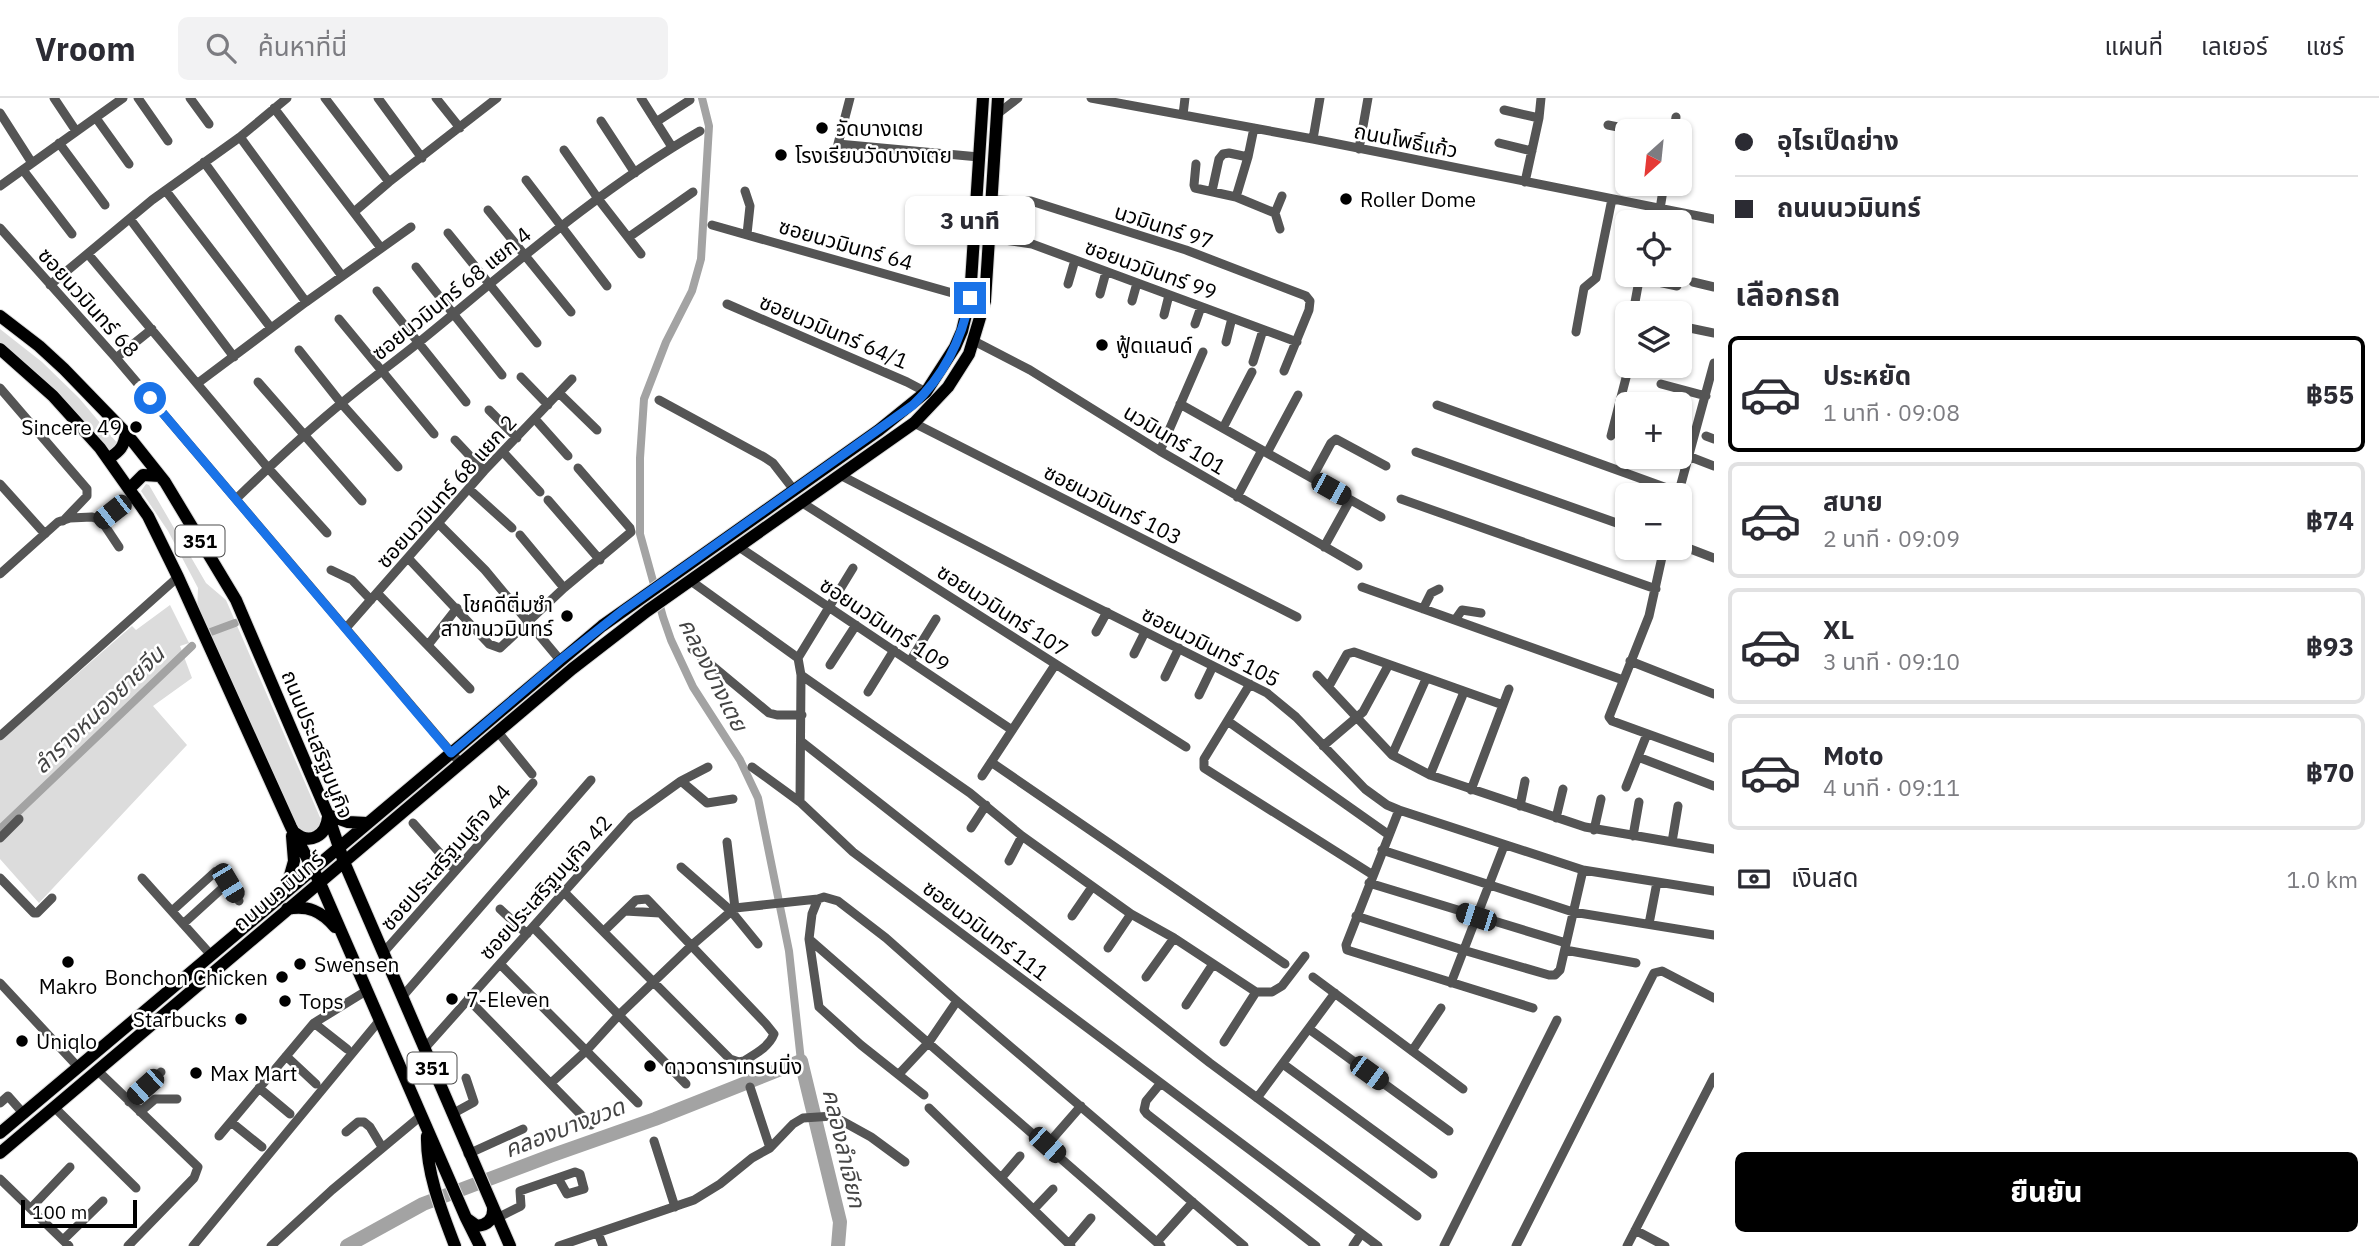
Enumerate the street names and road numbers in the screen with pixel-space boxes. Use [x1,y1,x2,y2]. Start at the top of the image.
street label: ถนนโพธิ์แก้ว [1352,116,1460,164]
street label: นวมินทร์ 97 [1111,197,1217,255]
street label: ซอยนวมินทร์ 64 [776,211,916,277]
street label: ซอยนวมินทร์ 68 แยก 4 [366,220,536,366]
street label: ซอยนวมินทร์ 99 [1081,232,1221,306]
street label: ซอยนวมินทร์ 68 [32,241,146,363]
street label: ซอยนวมินทร์ 64/1 [755,287,913,375]
street label: นวมินทร์ 101 [1119,397,1231,481]
street label: ซอยนวมินทร์ 68 แยก 2 [370,408,522,574]
street label: ซอยนวมินทร์ 103 [1039,457,1187,551]
road number: 351 [176,526,224,556]
street label: ซอยนวมินทร์ 107 [932,557,1074,663]
street label: ซอยนวมินทร์ 109 [815,570,955,678]
street label: ซอยนวมินทร์ 105 [1137,599,1285,693]
street label: ถนนประเสริฐมนูกิจ [275,666,361,822]
street label: ซอยประเสริฐมนูกิจ 44 [374,778,516,936]
street label: ซอยประเสริฐมนูกิจ 42 [472,809,618,965]
street label: ถนนนวมินทร์ [227,844,330,937]
street label: ซอยนวมินทร์ 111 [917,873,1055,987]
road number: 351 [408,1052,457,1084]

